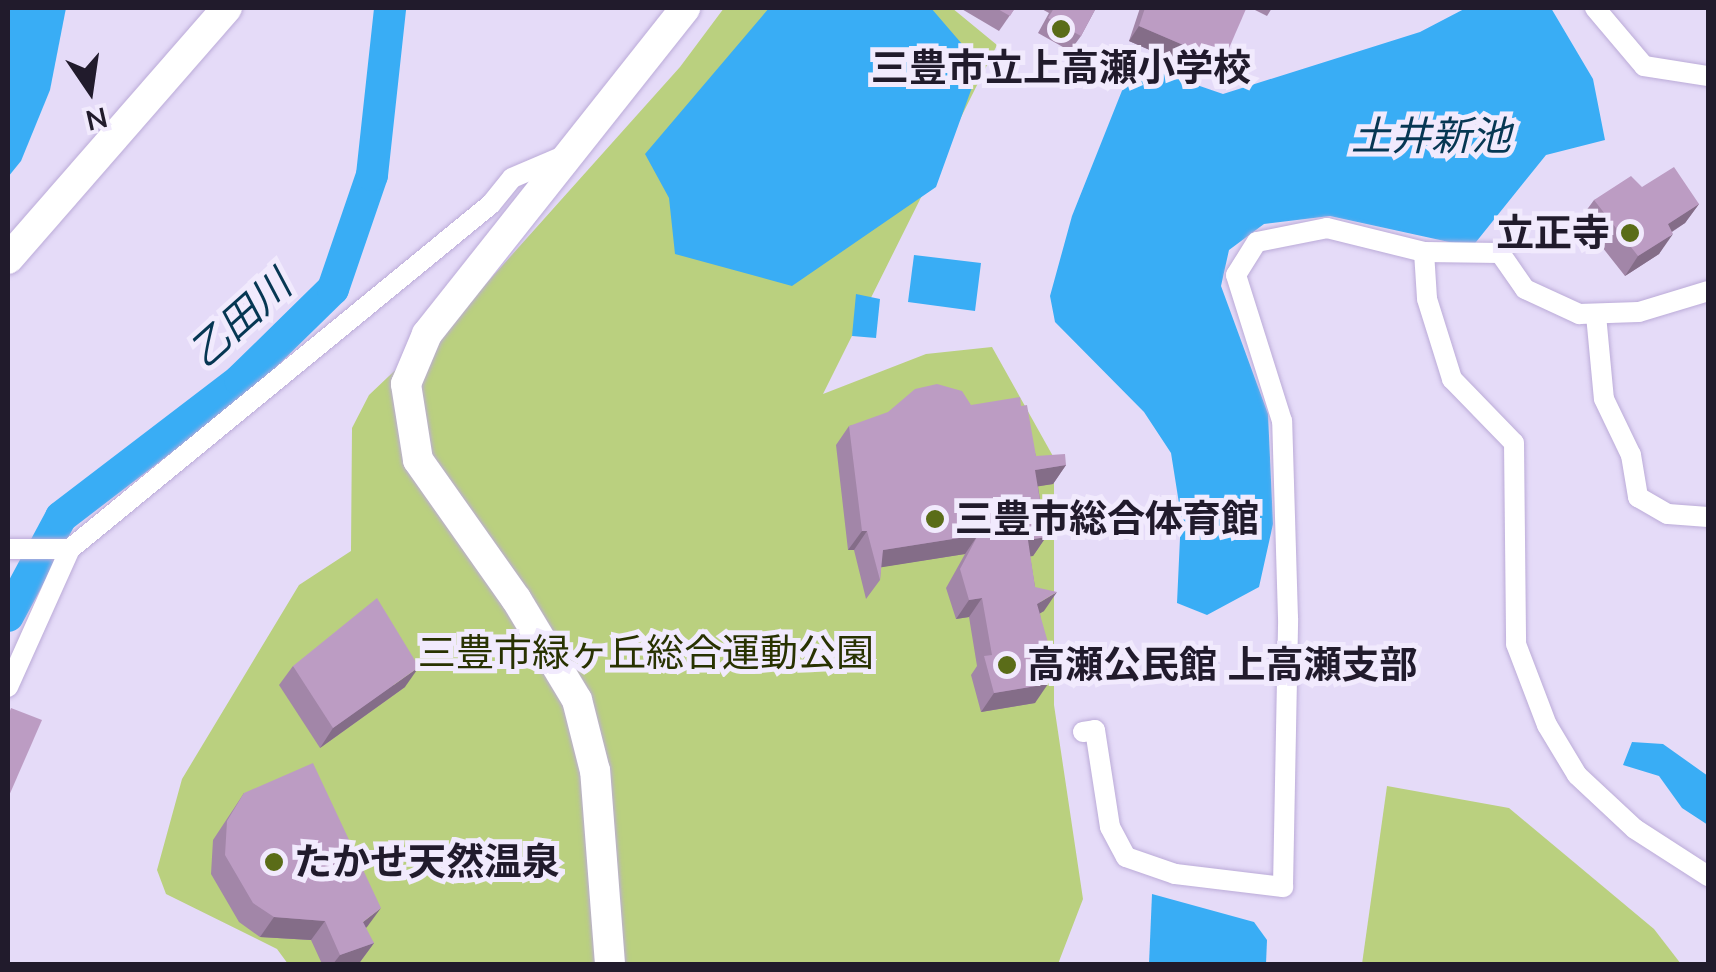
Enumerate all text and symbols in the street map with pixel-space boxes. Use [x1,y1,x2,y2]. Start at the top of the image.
marker: 三豊市立上高瀬小学校 [1050,18,1072,40]
north arrow [40,40,140,140]
place label: 三豊市立上高瀬小学校 [871,45,1251,91]
text: N [83,100,111,139]
water label: 土井新池 [1351,111,1511,159]
place label: 立正寺 [1496,210,1610,256]
marker: 立正寺 [1619,222,1641,244]
water label: 乙田川 [178,260,300,376]
place label: 三豊市総合体育館 [955,496,1259,542]
marker: 三豊市総合体育館 [924,508,946,530]
park label: 三豊市緑ヶ丘総合運動公園 [418,630,874,676]
place label: 高瀬公民館 上高瀬支部 [1027,642,1417,688]
marker: 高瀬公民館 上高瀬支部 [996,654,1018,676]
place label: たかせ天然温泉 [294,839,560,885]
marker: たかせ天然温泉 [263,851,285,873]

